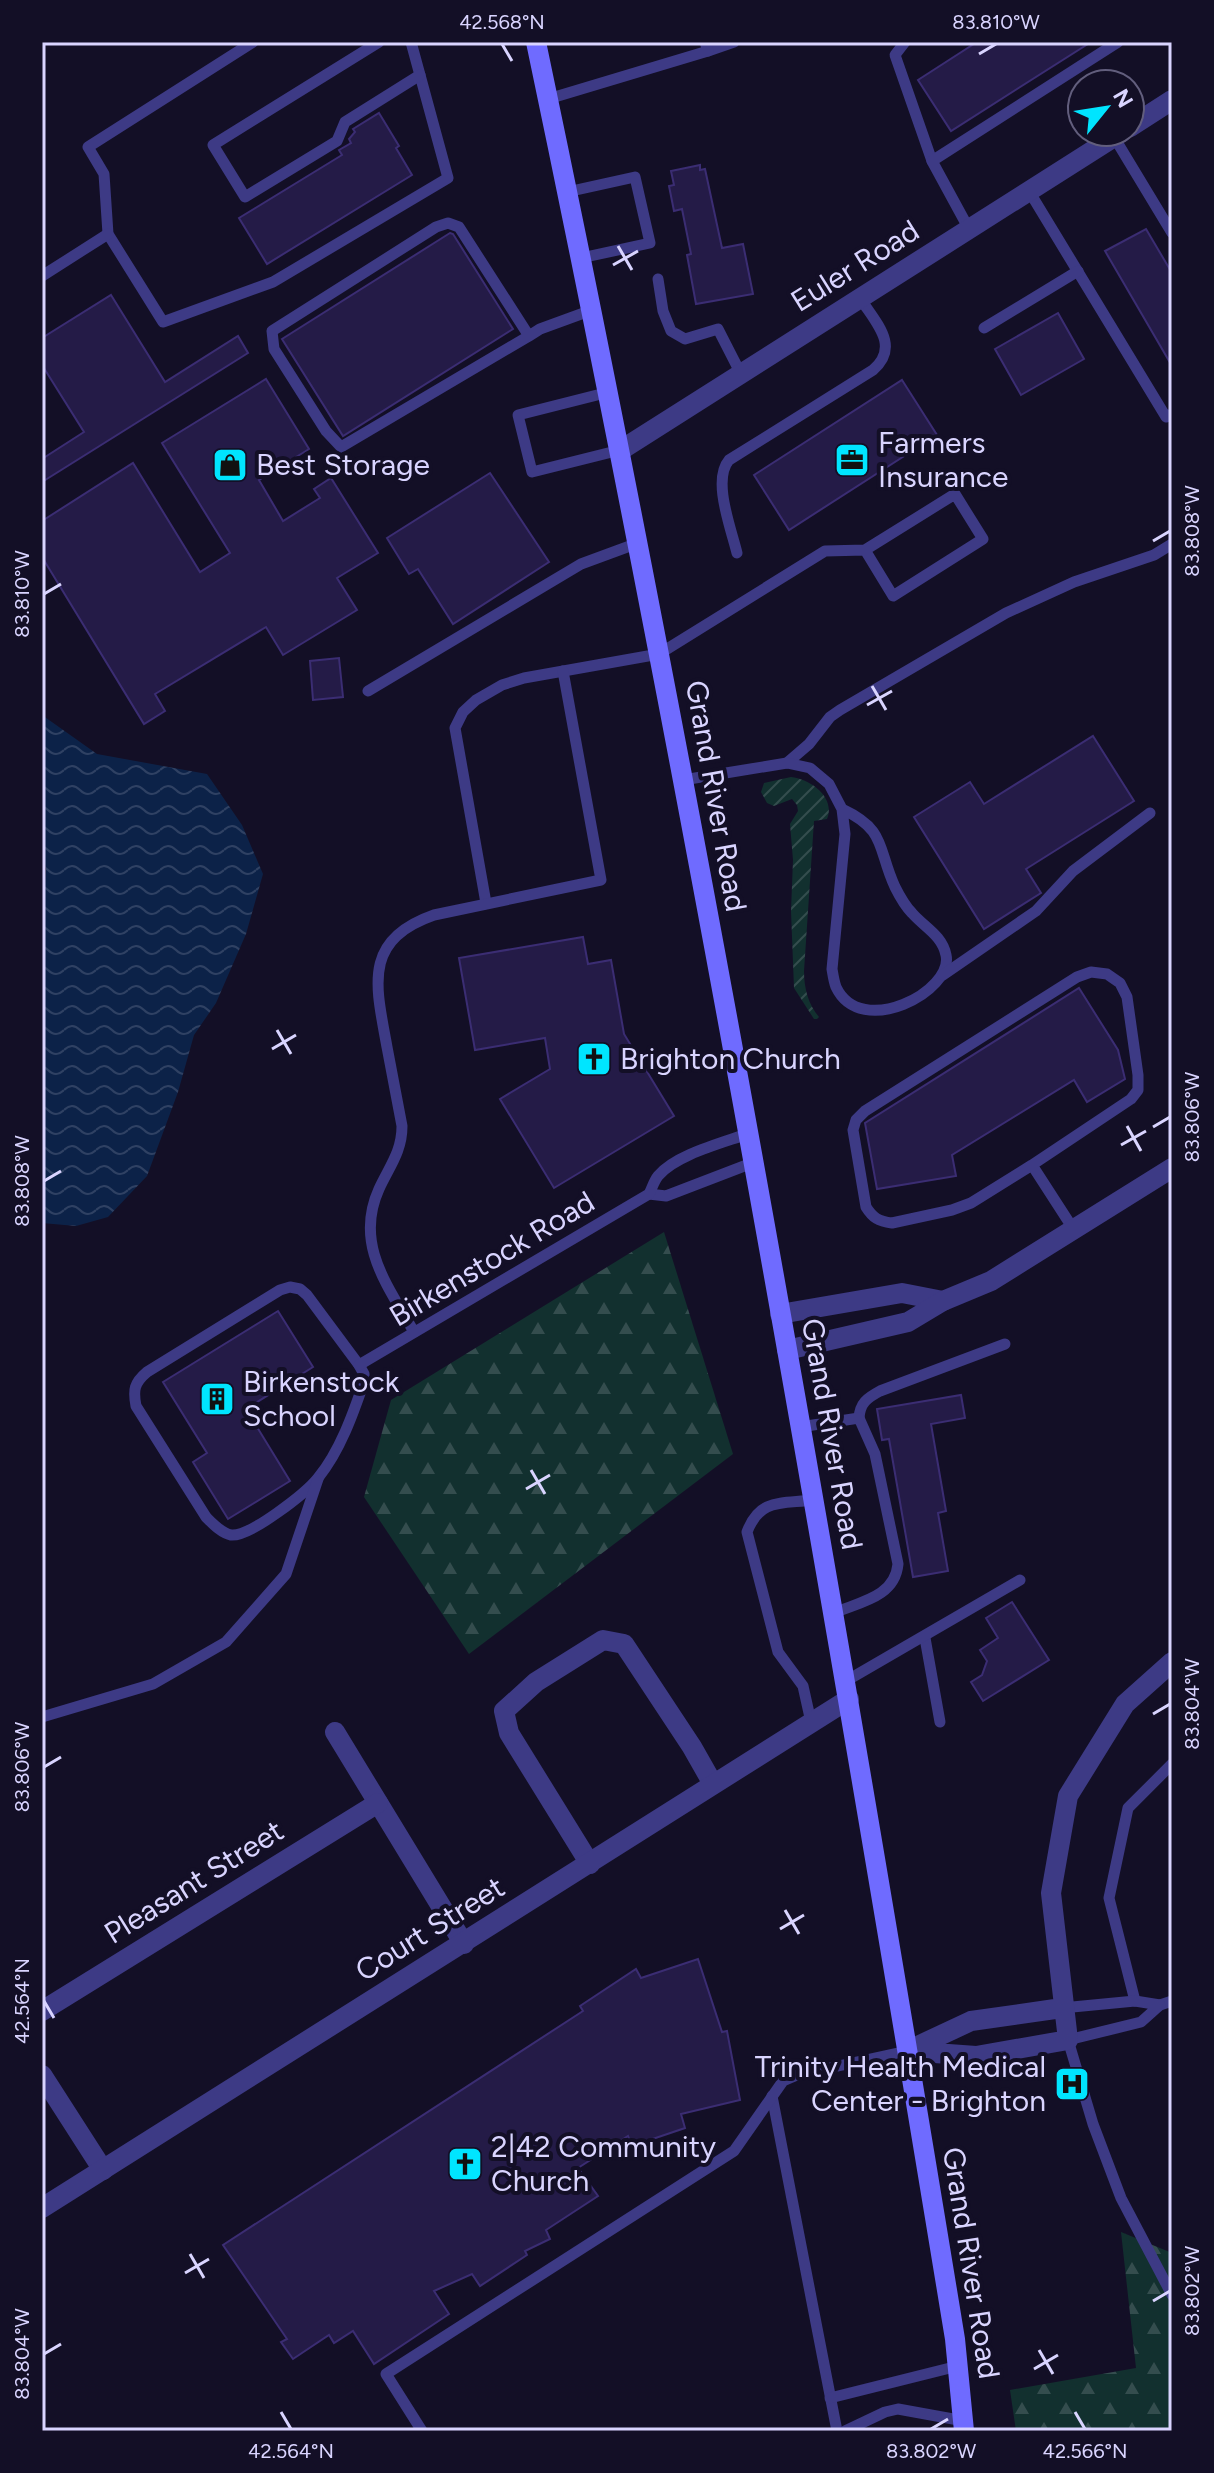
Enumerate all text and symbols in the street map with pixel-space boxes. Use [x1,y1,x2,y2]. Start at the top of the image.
text: 42.568°N [459,10,545,34]
text: 83.810°W [952,10,1040,34]
north arrow [1066,68,1146,148]
text: N [1107,84,1139,112]
street label: Euler Road [784,212,926,319]
place label: Farmers Insurance [878,424,1008,495]
office icon: Farmers Insurance [833,441,871,479]
shop icon: Best Storage [211,446,249,484]
place label: Best Storage [256,446,430,483]
text: 83.808°W [1180,485,1204,577]
text: 83.810°W [10,550,34,638]
street label: Grand River Road [678,678,755,914]
church icon: Brighton Church [575,1040,613,1078]
place label: Brighton Church [620,1040,841,1077]
text: 83.806°W [1180,1072,1204,1162]
text: 83.808°W [10,1135,34,1227]
street label: Birkenstock Road [382,1183,601,1334]
street label: Grand River Road [794,1316,871,1552]
place label: Birkenstock School [243,1363,400,1434]
building icon: Birkenstock School [198,1380,236,1418]
text: 83.804°W [1180,1658,1204,1750]
text: 83.806°W [10,1722,34,1812]
street label: Pleasant Street [97,1812,290,1951]
street label: Court Street [348,1868,511,1989]
text: 42.564°N [10,1958,34,2044]
place label: Trinity Health Medical Center - Brighton [755,2048,1046,2119]
hospital icon: Trinity Health Medical Center - Brighton [1053,2065,1091,2103]
place label: 2|42 Community Church [491,2128,716,2199]
street label: Grand River Road [935,2144,1008,2381]
church icon: 2|42 Community Church [446,2145,484,2183]
text: 83.802°W [1180,2246,1204,2336]
text: 83.804°W [10,2308,34,2400]
text: 42.564°N [248,2439,334,2463]
text: 83.802°W [886,2439,976,2463]
text: 42.566°N [1043,2439,1127,2463]

